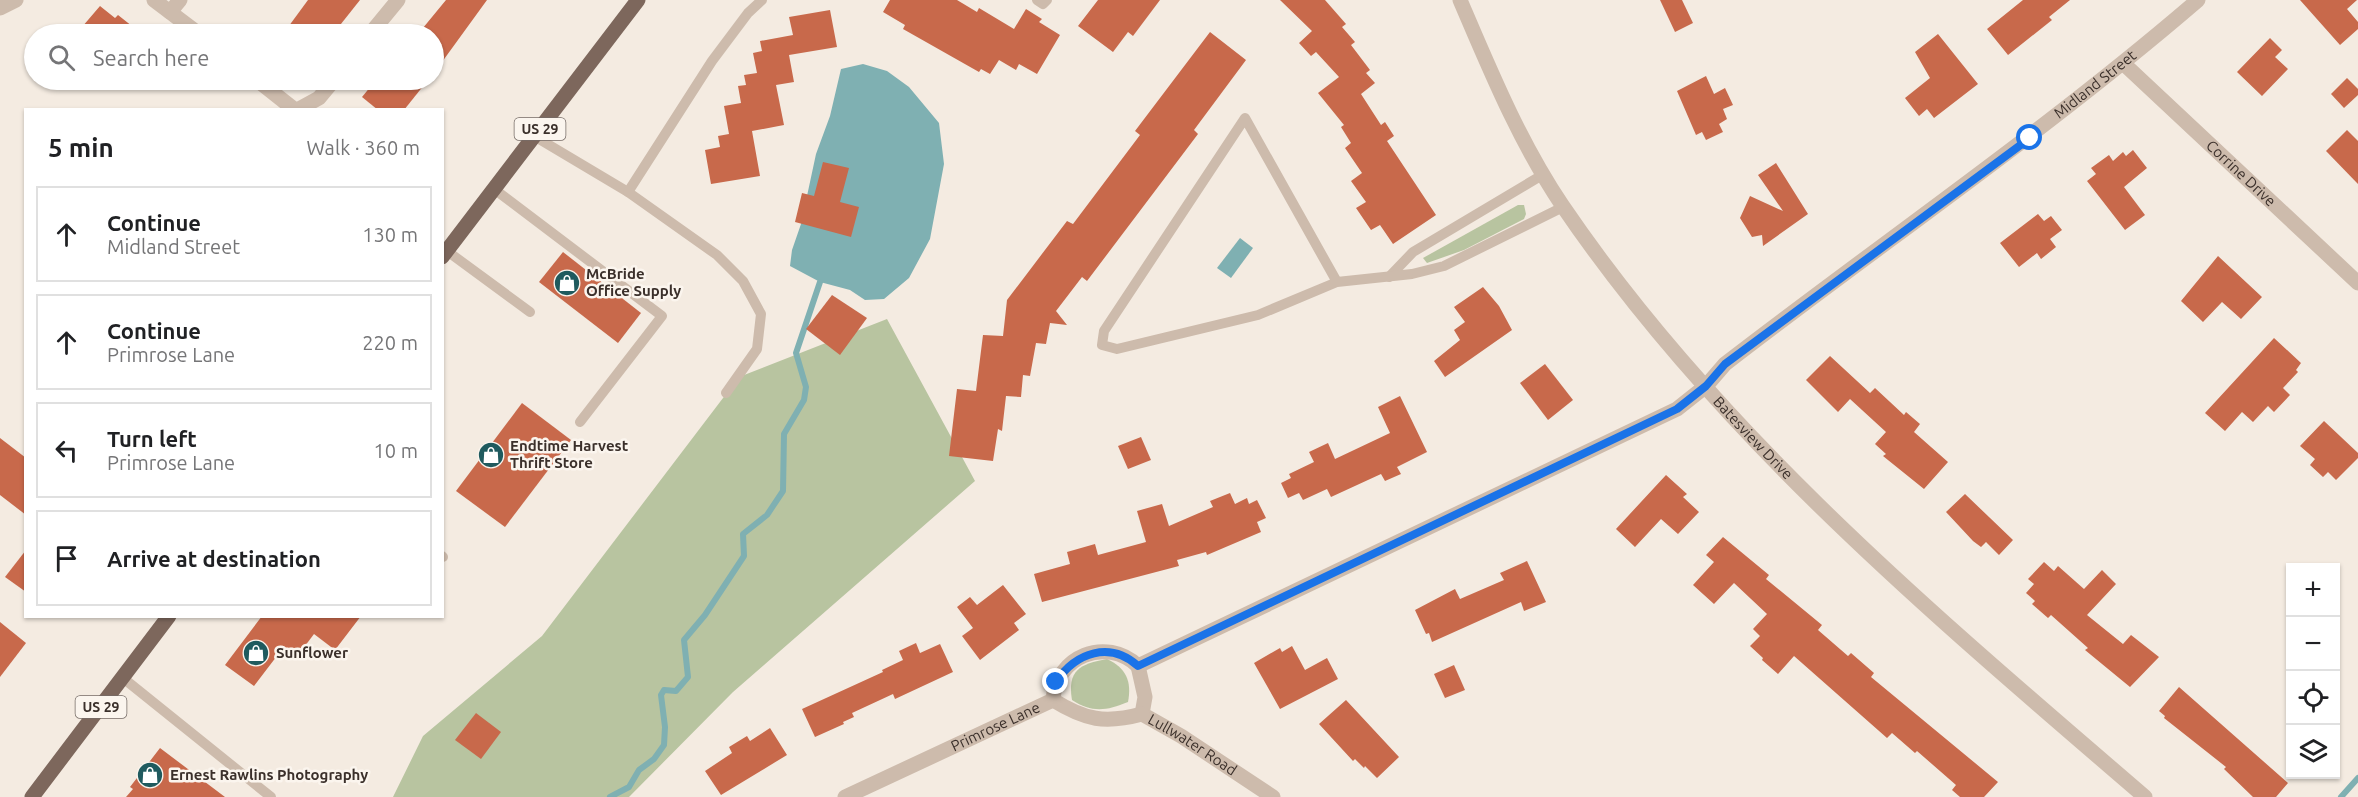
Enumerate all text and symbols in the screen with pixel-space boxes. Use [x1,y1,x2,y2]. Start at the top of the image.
search box [24,24,444,90]
icon: search [45,41,78,74]
text: Search here [93,45,209,70]
street label: Midland Street [2050,46,2139,122]
road number: US 29 [514,118,566,140]
route start [2016,124,2042,150]
text: 5 min [48,133,114,162]
text: Walk · 360 m [307,136,420,159]
street label: Corrine Drive [2203,136,2279,210]
text: Continue [107,210,201,235]
icon: ahead [50,218,83,251]
text: 130 m [362,223,418,246]
text: Midland Street [107,235,240,258]
place label: McBride Office Supply [586,265,681,299]
shop icon: McBride Office Supply [552,268,582,298]
text: Continue [107,318,201,343]
icon: ahead [50,326,83,359]
text: 220 m [362,331,418,354]
text: Primrose Lane [107,343,235,366]
street label: Batesview Drive [1710,393,1797,483]
text: Turn left [107,426,197,451]
icon: left [50,434,83,467]
place label: Endtime Harvest Thrift Store [510,437,629,471]
text: 10 m [374,439,418,462]
shop icon: Endtime Harvest Thrift Store [476,440,506,470]
text: Primrose Lane [107,451,235,474]
icon: arrive [50,542,83,575]
text: Arrive at destination [107,546,321,571]
map controls [2286,563,2340,779]
button: + [2286,563,2340,617]
button: − [2286,617,2340,671]
shop icon: Sunflower [241,638,271,668]
place label: Sunflower [276,644,349,661]
route end [1042,668,1068,694]
button: locate [2286,671,2340,725]
road number: US 29 [76,696,126,718]
street label: Primrose Lane [948,698,1042,754]
street label: Lullwater Road [1145,710,1240,779]
button: layers [2286,725,2340,779]
shop icon: Ernest Rawlins Photography [135,760,165,790]
place label: Ernest Rawlins Photography [170,766,368,783]

